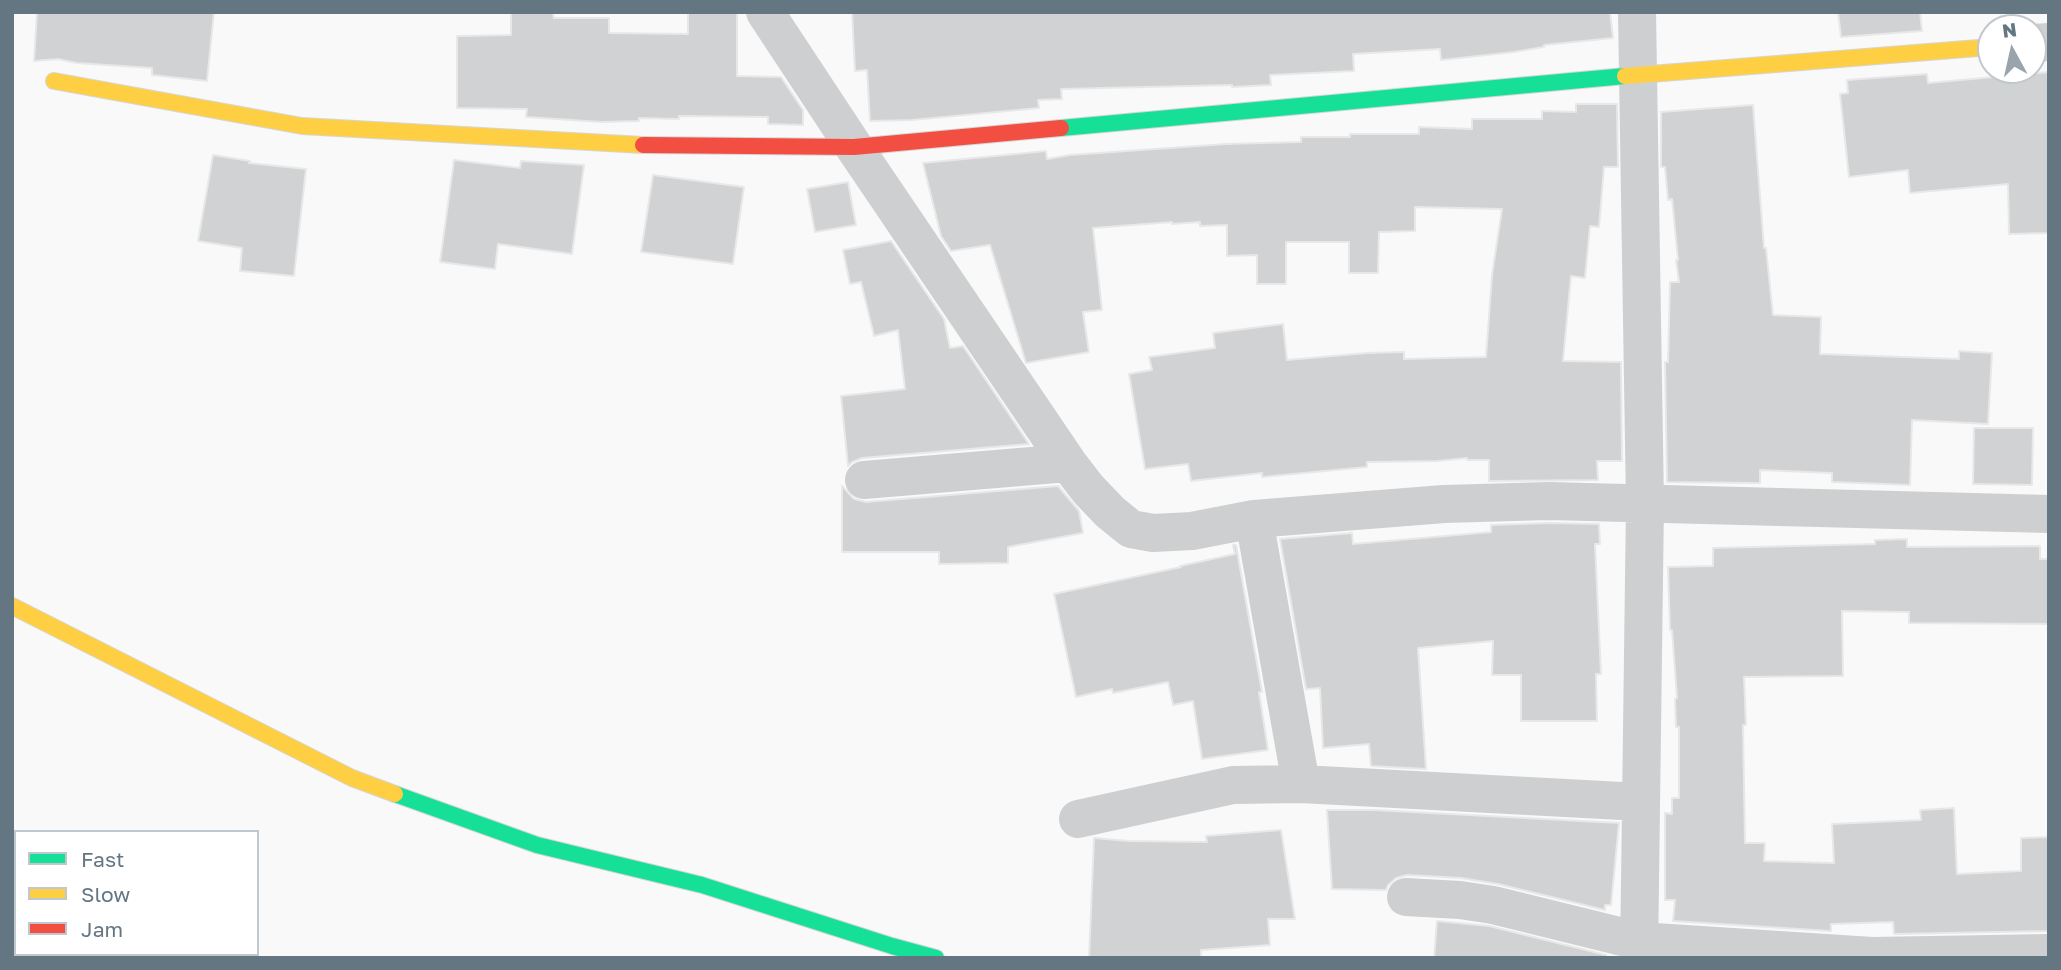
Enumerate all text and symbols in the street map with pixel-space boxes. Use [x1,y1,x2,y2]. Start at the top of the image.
north arrow [1977,14,2047,84]
text: N [2001,17,2018,42]
legend [14,830,259,956]
text: Fast [81,846,124,872]
text: Slow [81,881,130,907]
text: Jam [81,916,123,942]

